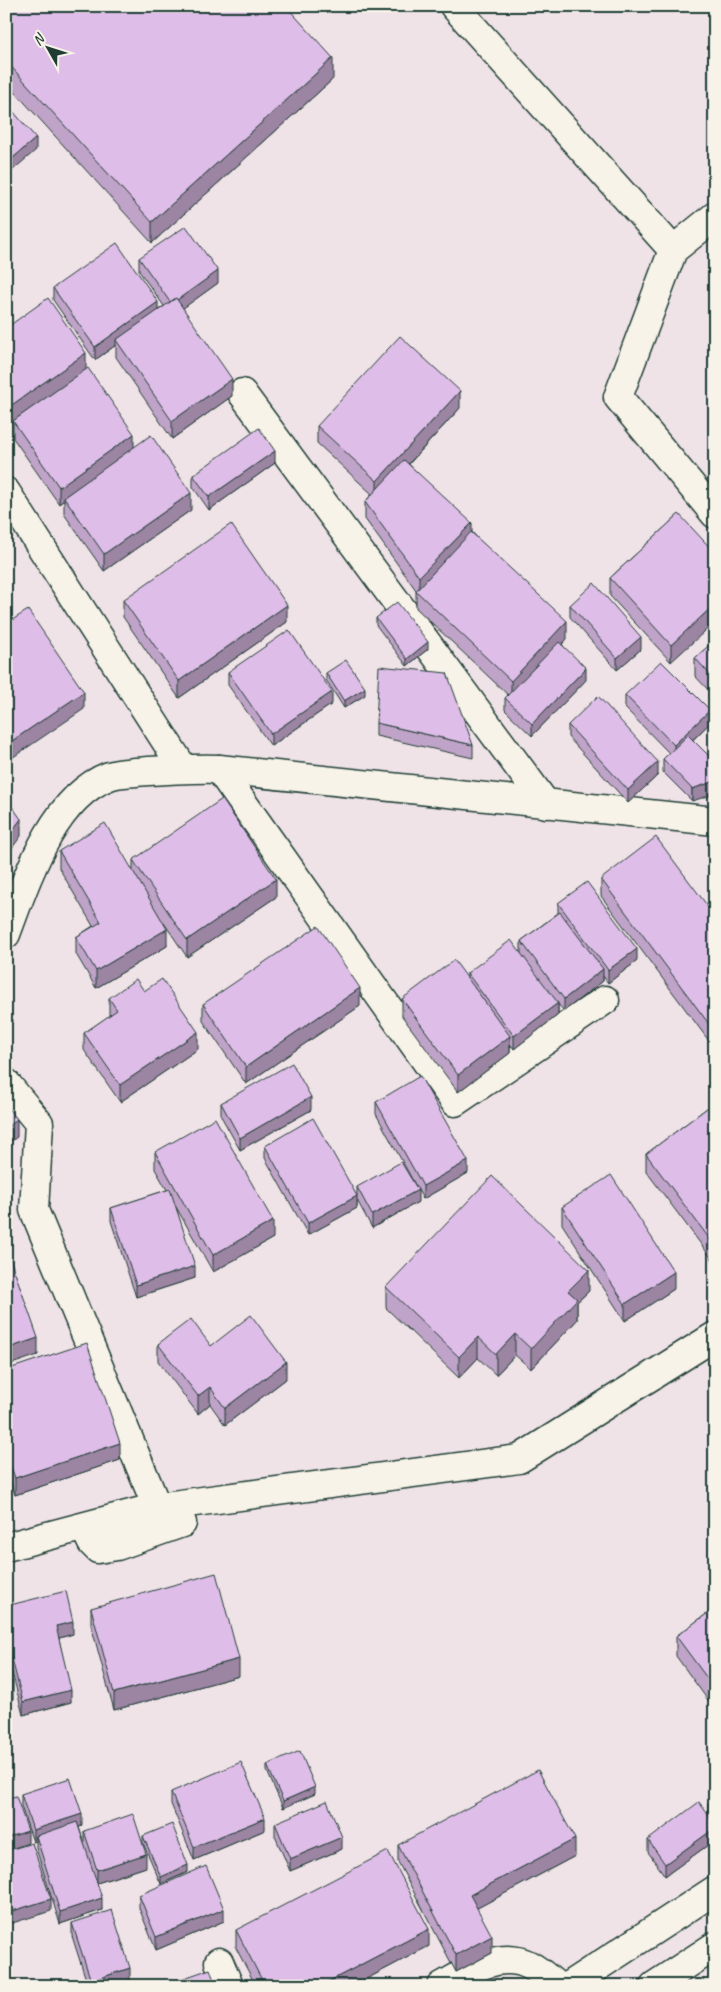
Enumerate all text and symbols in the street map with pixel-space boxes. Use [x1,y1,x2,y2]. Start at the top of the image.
north arrow [22,22,72,72]
text: N [29,30,49,49]

